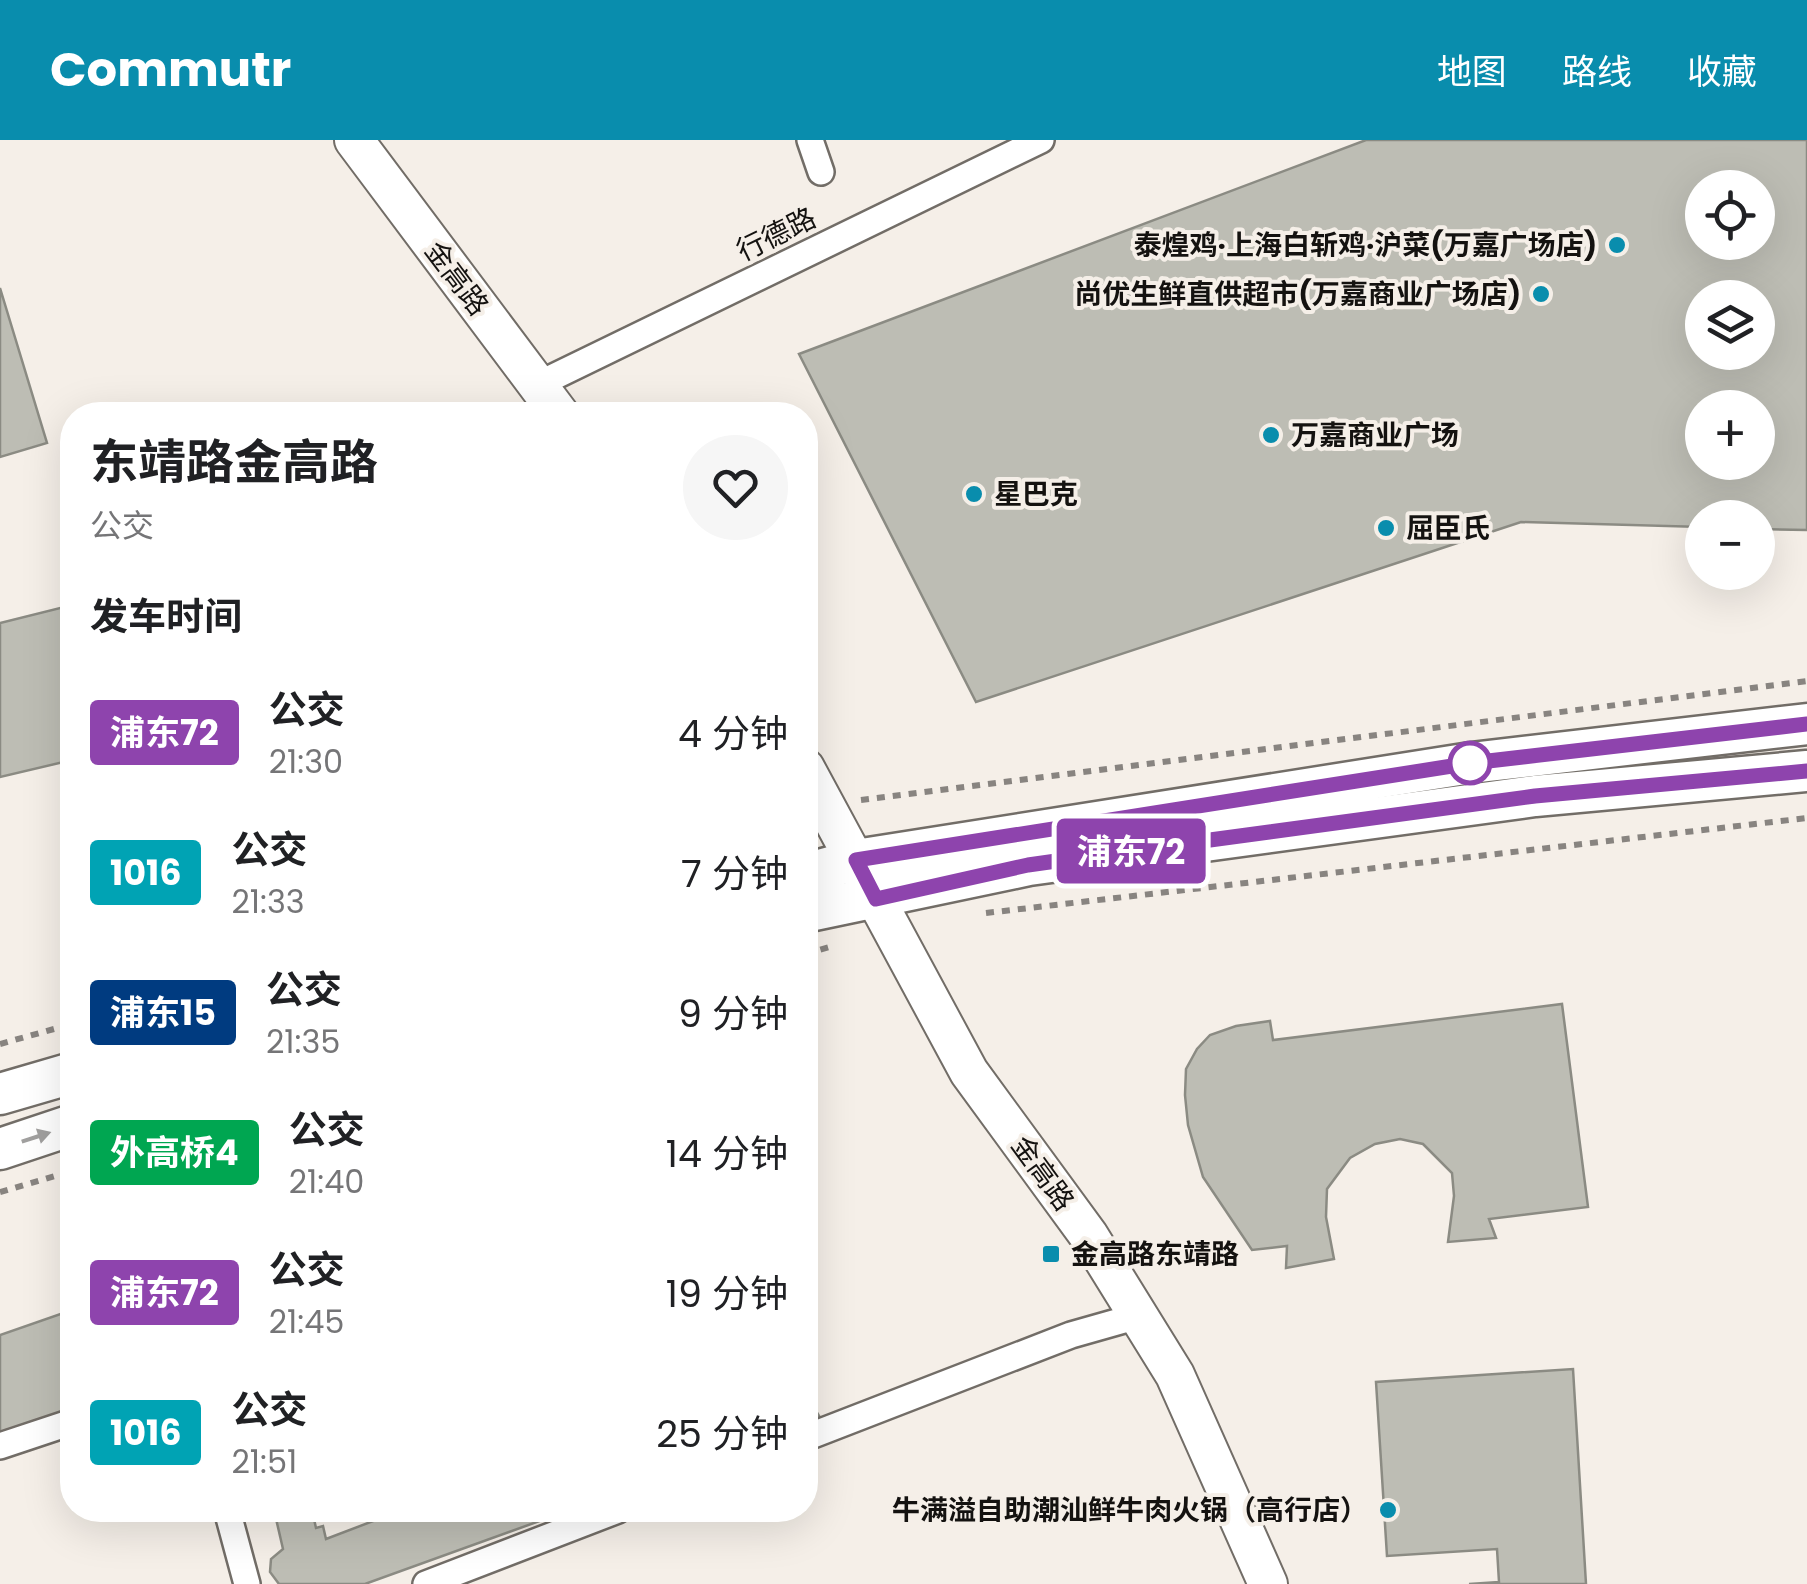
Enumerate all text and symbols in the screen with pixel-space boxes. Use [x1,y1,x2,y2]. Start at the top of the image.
text: Commutr [50,36,291,103]
text: 地图 [1437,47,1507,96]
text: 路线 [1562,47,1632,96]
text: 收藏 [1687,47,1757,96]
map controls [1685,170,1775,590]
button: locate [1685,170,1775,260]
street label: 行德路 [730,199,823,270]
place label: 泰煌鸡·上海白斩鸡·沪菜(万嘉广场店) [1134,226,1597,265]
street label: 金高路 [416,233,497,324]
marker: 泰煌鸡·上海白斩鸡·沪菜(万嘉广场店) [1606,234,1628,256]
place label: 尚优生鲜直供超市(万嘉商业广场店) [1074,275,1521,314]
button: layers [1685,280,1775,370]
marker: 尚优生鲜直供超市(万嘉商业广场店) [1530,283,1552,305]
button: + [1685,390,1775,480]
place label: 万嘉商业广场 [1291,416,1459,455]
marker: 万嘉商业广场 [1260,424,1282,446]
text: 东靖路金高路 [90,429,378,496]
button: heart [683,435,788,540]
place label: 星巴克 [994,475,1078,514]
marker: 星巴克 [963,483,985,505]
button: − [1685,500,1775,590]
text: 公交 [90,503,154,548]
place label: 屈臣氏 [1406,509,1490,548]
marker: 屈臣氏 [1375,517,1397,539]
text: 发车时间 [90,590,242,643]
text: 公交 [269,683,345,736]
text: 4 分钟 [678,707,788,760]
text: 浦东72 [110,708,219,757]
text: 21:30 [269,739,343,784]
unlabelled marker [1449,742,1491,784]
line badge: 浦东72 [1061,818,1201,884]
text: 公交 [231,823,307,876]
text: 浦东72 [1077,827,1185,876]
text: 7 分钟 [681,847,788,900]
text: 1016 [110,848,181,897]
text: 21:33 [231,879,305,924]
text: 公交 [266,963,342,1016]
text: 9 分钟 [678,987,788,1040]
text: 浦东15 [110,988,216,1037]
text: 21:35 [266,1019,340,1064]
text: 公交 [289,1103,365,1156]
text: 14 分钟 [666,1127,788,1180]
text: 外高桥4 [110,1128,239,1177]
street label: 金高路 [1002,1128,1083,1219]
one-way arrow [22,1129,52,1144]
text: 21:40 [289,1159,364,1204]
place label: 金高路东靖路 [1071,1235,1239,1274]
text: 公交 [269,1243,345,1296]
marker: 金高路东靖路 [1040,1243,1062,1265]
text: 19 分钟 [666,1267,788,1320]
text: 浦东72 [110,1268,219,1317]
text: 21:45 [269,1299,344,1344]
text: 公交 [231,1383,307,1436]
text: 25 分钟 [656,1407,788,1460]
text: 1016 [110,1408,181,1457]
text: 21:51 [231,1439,297,1484]
place label: 牛满溢自助潮汕鲜牛肉火锅（高行店） [892,1491,1368,1530]
marker: 牛满溢自助潮汕鲜牛肉火锅（高行店） [1377,1499,1399,1521]

